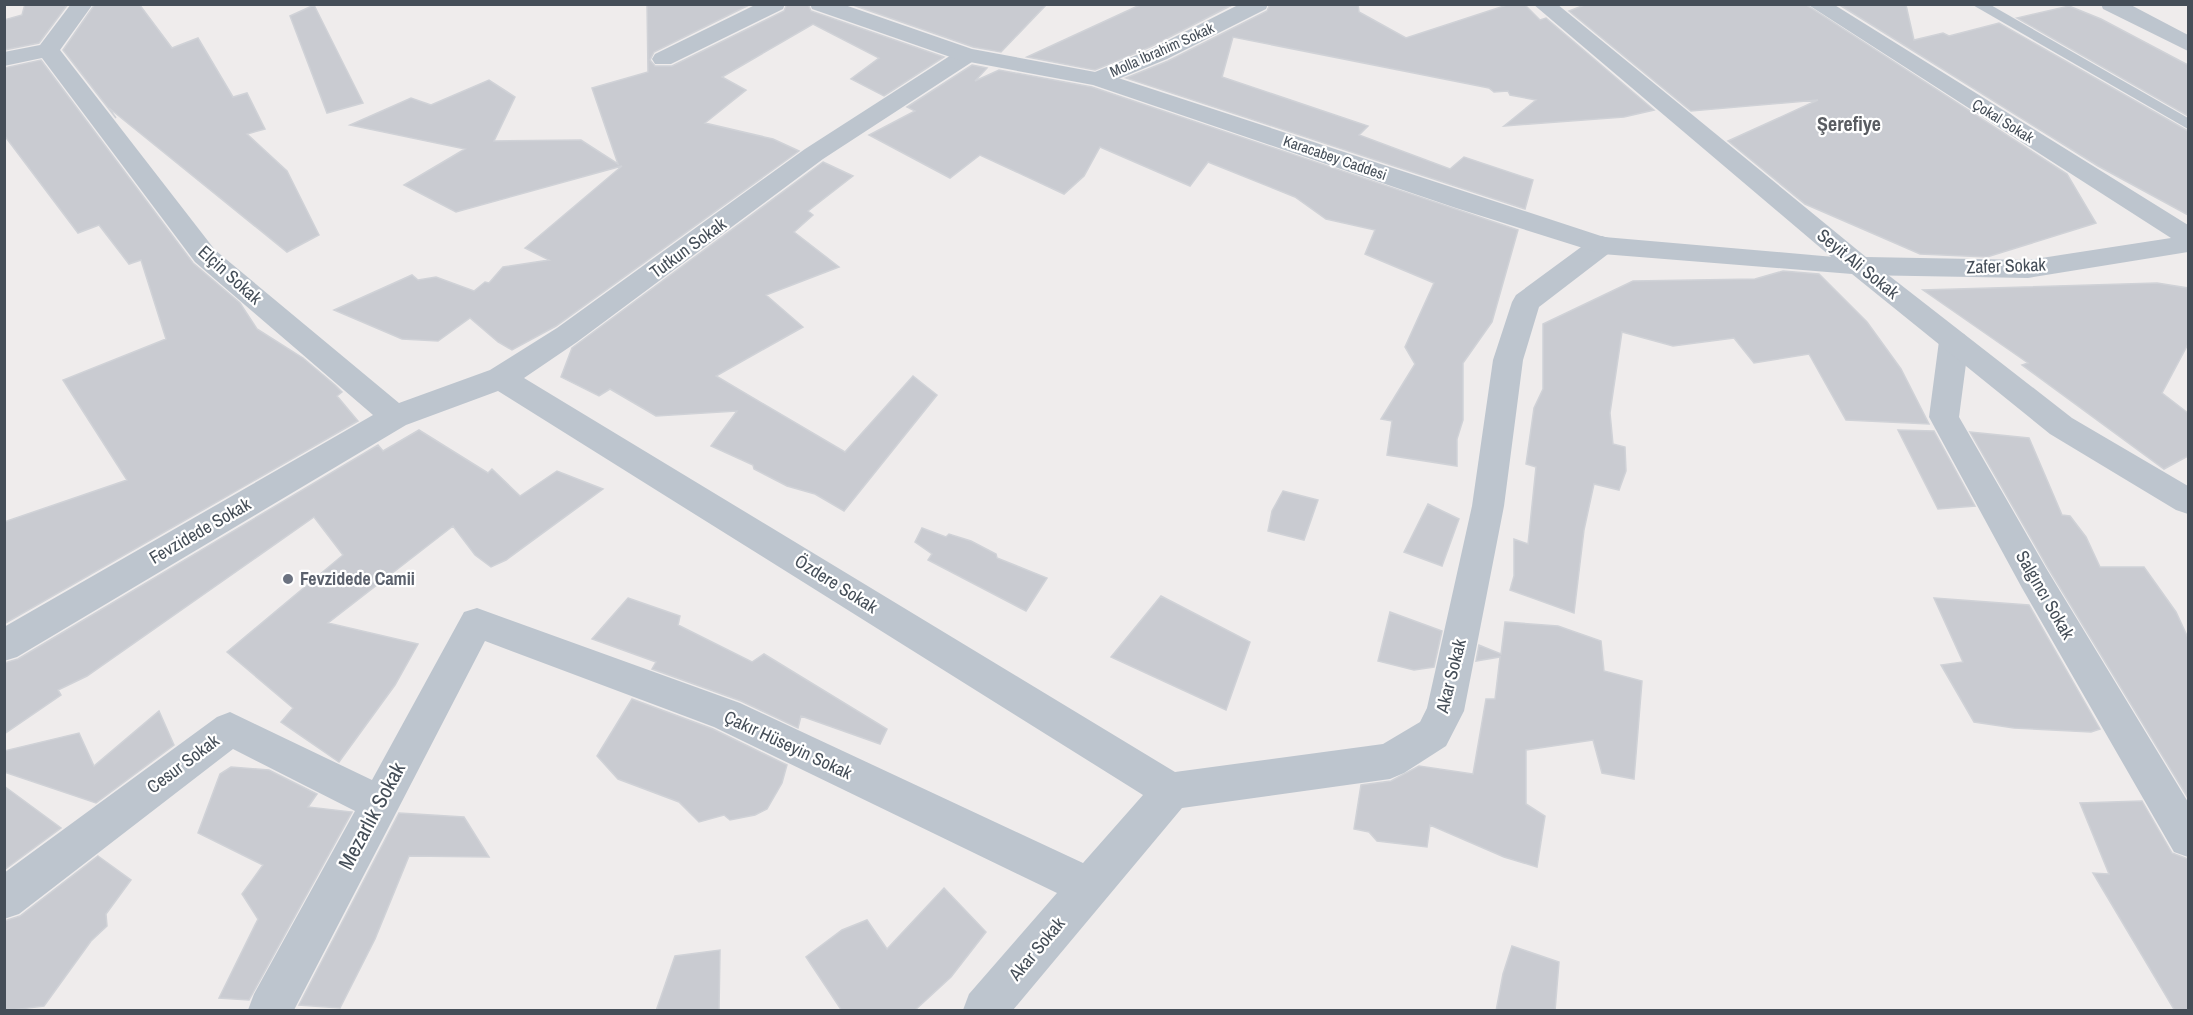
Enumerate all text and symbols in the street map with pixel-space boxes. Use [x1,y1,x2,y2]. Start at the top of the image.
street label: Molla İbrahim Sokak [1106,17,1218,82]
street label: Çokal Sokak [1968,93,2039,148]
district label: Şerefiye [1817,110,1881,137]
street label: Karacabey Caddesi [1281,130,1390,185]
street label: Tutkun Sokak [644,211,732,284]
street label: Seyit Ali Sokak [1812,223,1905,305]
street label: Elçin Sokak [193,239,268,310]
street label: Zafer Sokak [1966,252,2047,279]
street label: Fevzidede Sokak [144,491,256,570]
street label: Salgıncı Sokak [2010,546,2081,644]
street label: Özdere Sokak [790,548,883,619]
place label: Fevzidede Camii [300,566,415,591]
marker: Fevzidede Camii [281,572,295,586]
street label: Akar Sokak [1429,636,1472,716]
street label: Çakır Hüseyin Sokak [720,704,857,785]
street label: Cesur Sokak [141,728,224,799]
street label: Mezarlık Sokak [331,757,412,875]
street label: Akar Sokak [1002,911,1071,986]

